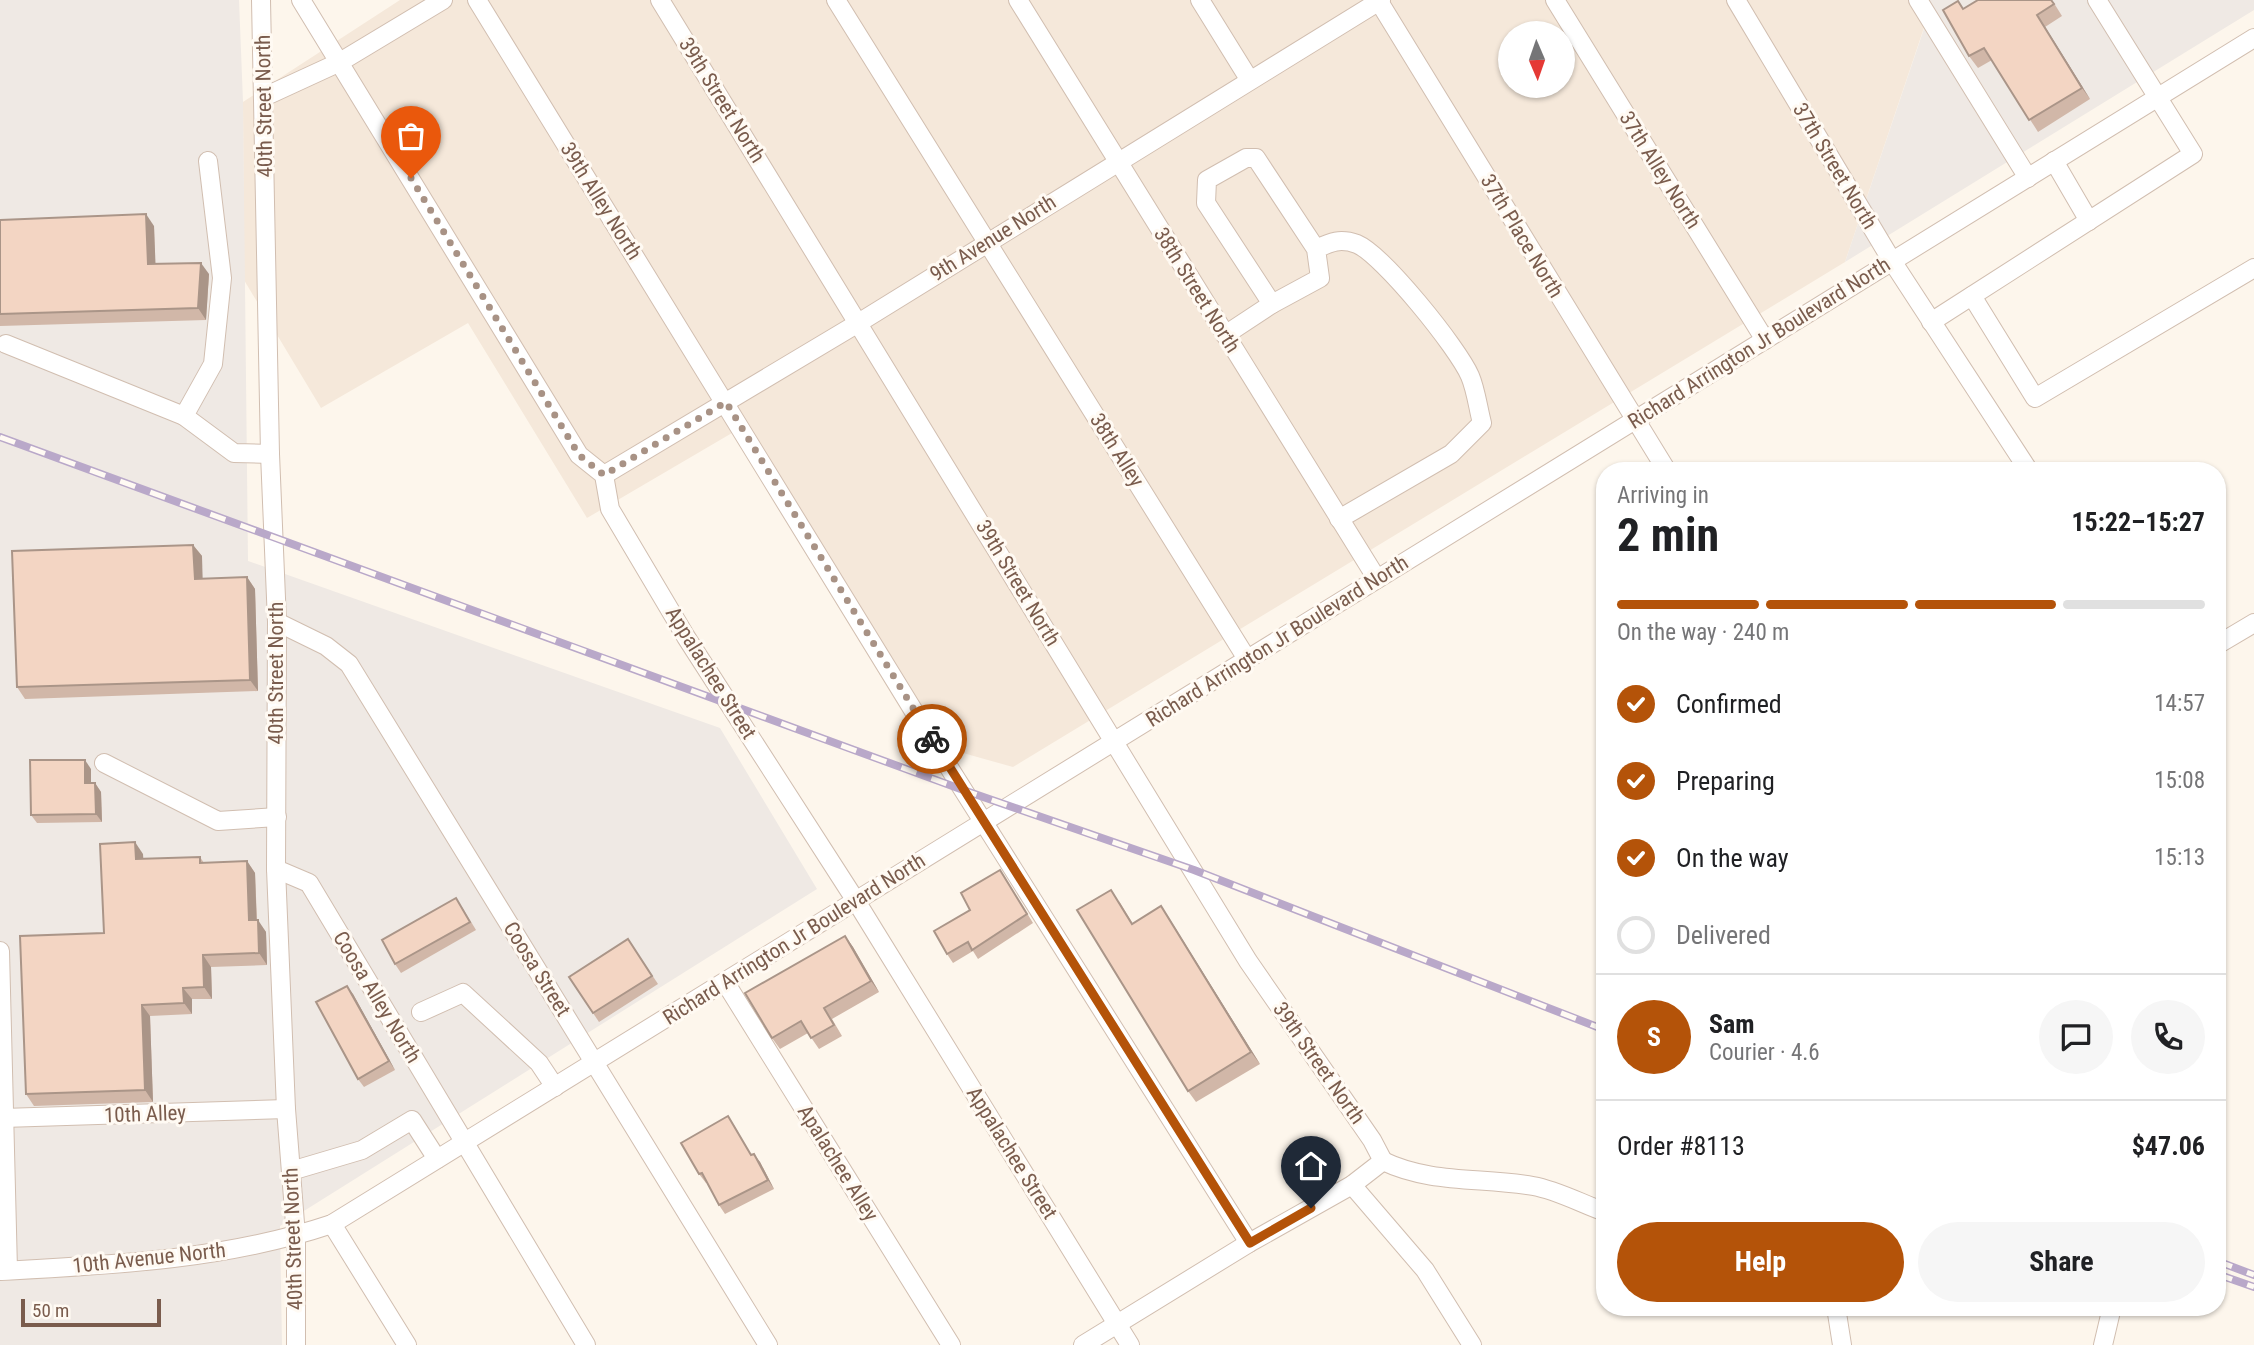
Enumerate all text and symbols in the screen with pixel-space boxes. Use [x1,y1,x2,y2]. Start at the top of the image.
north arrow [1498,21,1575,98]
map controls [1498,21,1575,98]
street label: 39th Street North [674,33,770,167]
street label: 40th Street North [251,34,277,178]
street label: 37th Street North [1788,99,1882,233]
pin [381,106,441,178]
street label: 37th Alley North [1614,107,1706,233]
icon: bag [392,117,430,155]
street label: 39th Alley North [555,138,647,264]
street label: 37th Place North [1476,170,1568,302]
street label: 9th Avenue North [926,190,1060,286]
street label: 38th Street North [1149,223,1245,357]
street label: Richard Arrington Jr Boulevard North [1624,252,1894,434]
street label: 38th Alley [1085,409,1149,491]
text: Arriving in [1617,482,1709,509]
text: 15:22–15:27 [2071,507,2205,537]
text: 2 min [1617,508,1719,562]
street label: 39th Street North [971,516,1065,650]
street label: Richard Arrington Jr Boulevard North [1142,550,1412,732]
street label: 40th Street North [264,602,288,744]
street label: Appalachee Street [661,602,761,744]
text: On the way · 240 m [1617,619,1789,646]
icon: check [1617,685,1655,723]
text: Confirmed [1676,689,1782,719]
text: 14:57 [2154,690,2205,717]
courier [897,704,967,774]
icon: bike [913,720,951,758]
icon: check [1617,762,1655,800]
text: Preparing [1676,766,1775,796]
text: 15:08 [2154,767,2205,794]
icon: check [1617,839,1655,877]
text: On the way [1676,843,1789,873]
text: 15:13 [2154,844,2205,871]
street label: Richard Arrington Jr Boulevard North [659,848,929,1030]
street label: Coosa Street [499,917,575,1021]
text: Delivered [1676,920,1771,950]
street label: Coosa Alley North [328,927,426,1067]
street label: 39th Street North [1268,998,1370,1128]
button: chat [2039,1000,2113,1074]
button: phone [2131,1000,2205,1074]
text: Sam [1709,1009,1755,1039]
text: S [1647,1022,1661,1052]
text: Courier · 4.6 [1709,1039,1820,1066]
street label: Appalachee Street [962,1082,1062,1224]
street label: 10th Alley [104,1101,187,1127]
street label: Apalachee Alley [793,1101,883,1226]
text: Order #8113 [1617,1131,1745,1161]
text: $47.06 [2132,1131,2205,1161]
pin [1281,1136,1341,1208]
icon: home [1292,1147,1330,1185]
street label: 40th Street North [279,1167,307,1311]
button: Help [1617,1222,1904,1302]
button: Share [1918,1222,2205,1302]
street label: 10th Avenue North [71,1238,227,1278]
scale bar [21,1296,161,1328]
text: 50 m [32,1299,69,1322]

